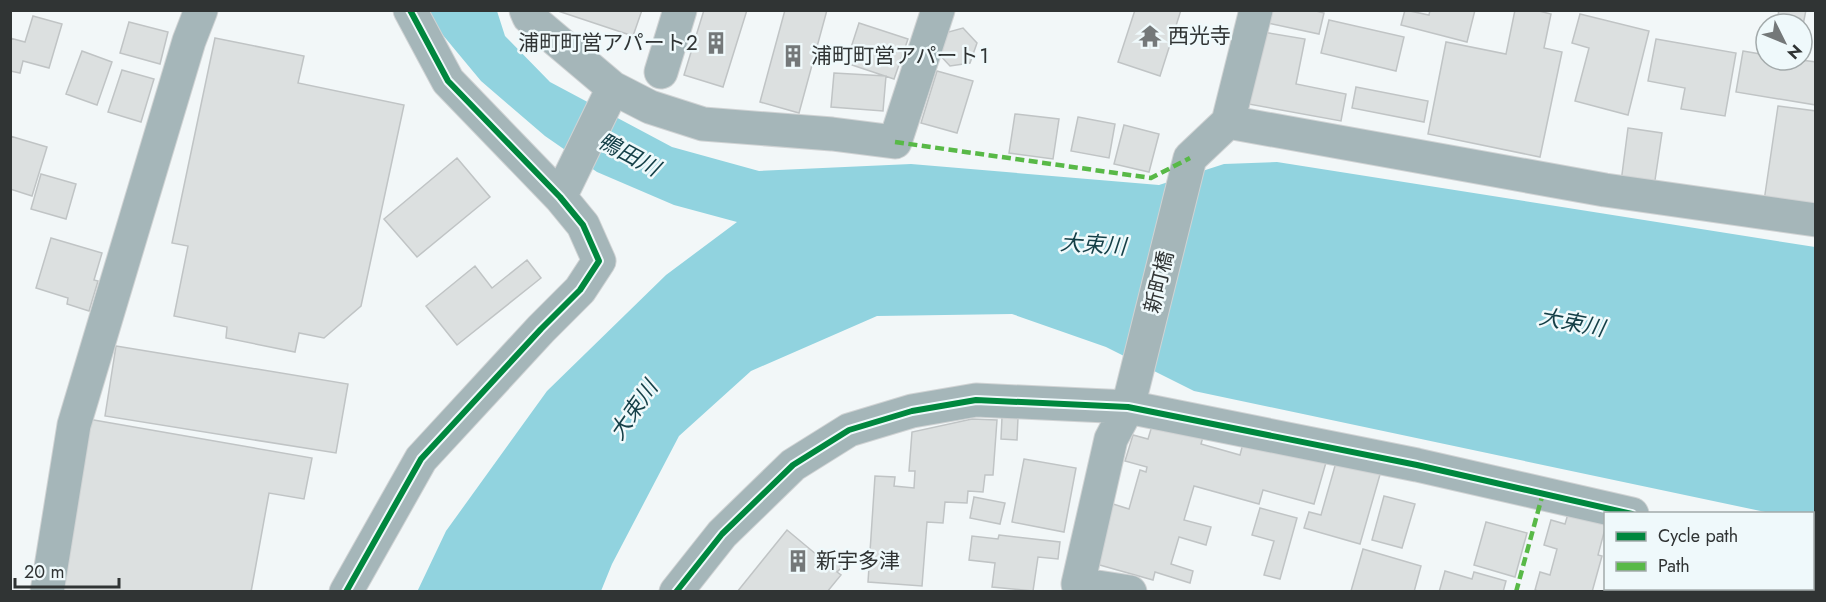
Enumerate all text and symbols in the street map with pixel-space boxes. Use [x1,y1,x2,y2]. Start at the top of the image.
north arrow [1754,12,1814,72]
place label: 西光寺 [1168,21,1231,51]
temple icon: 西光寺 [1137,23,1163,49]
place label: 浦町町営アパート２ [518,28,698,58]
building icon: 浦町町営アパート２ [703,30,729,56]
text: N [1782,39,1807,64]
place label: 浦町町営アパート１ [811,41,991,71]
building icon: 浦町町営アパート１ [780,43,806,69]
water label: 鴨田川 [592,124,667,185]
water label: 大束川 [1059,226,1129,262]
street label: 新町橋 [1137,248,1181,316]
water label: 大束川 [1537,300,1609,344]
water label: 大束川 [601,372,666,446]
legend [1604,512,1814,590]
text: Cycle path [1658,523,1738,549]
place label: 新宇多津 [816,546,900,576]
building icon: 新宇多津 [785,548,811,574]
scale bar [15,551,118,589]
text: Path [1658,553,1690,579]
text: 20 m [24,559,64,585]

